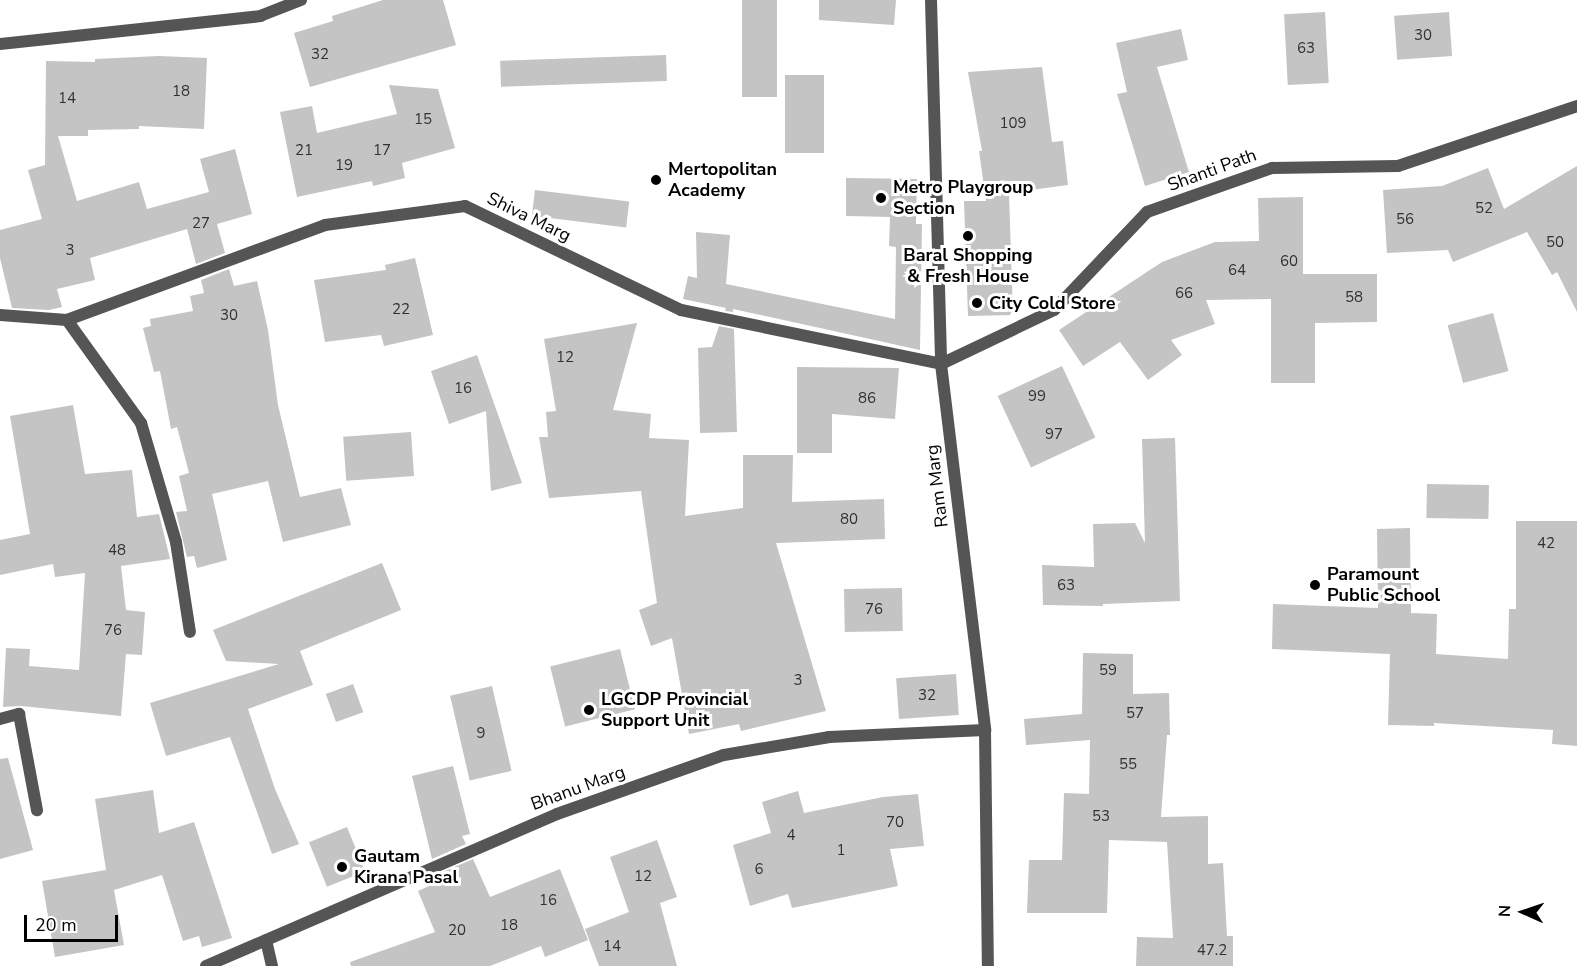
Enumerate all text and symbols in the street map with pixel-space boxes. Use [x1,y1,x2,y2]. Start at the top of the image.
house number: 30 [1414,27,1432,45]
house number: 63 [1297,40,1315,58]
house number: 32 [311,46,329,64]
house number: 18 [172,83,190,101]
house number: 14 [58,90,76,108]
house number: 15 [414,111,432,129]
house number: 109 [1000,115,1026,133]
house number: 21 [295,142,313,160]
house number: 17 [373,142,391,160]
street label: Shanti Path [1165,144,1259,196]
house number: 19 [335,157,353,175]
place label: Mertopolitan Academy [668,159,777,201]
marker: Mertopolitan Academy [649,173,663,187]
place label: Metro Playgroup Section [893,177,1033,219]
street label: Shiva Marg [484,187,574,247]
marker: Metro Playgroup Section [874,191,888,205]
house number: 52 [1475,200,1493,218]
house number: 56 [1396,211,1414,229]
house number: 27 [192,215,210,233]
marker: Baral Shopping & Fresh House [961,229,975,243]
house number: 50 [1546,234,1564,252]
house number: 3 [66,242,74,260]
place label: Baral Shopping & Fresh House [903,245,1033,288]
house number: 60 [1280,253,1298,271]
house number: 64 [1228,262,1246,280]
house number: 66 [1175,285,1193,303]
house number: 58 [1345,289,1363,307]
place label: City Cold Store [989,292,1116,314]
marker: City Cold Store [970,296,984,310]
house number: 22 [392,301,410,319]
house number: 30 [220,307,238,325]
house number: 12 [556,349,574,367]
house number: 16 [454,380,472,398]
house number: 99 [1028,388,1046,406]
house number: 86 [858,390,876,408]
house number: 97 [1045,426,1063,444]
street label: Ram Marg [921,443,953,529]
house number: 80 [840,511,858,529]
house number: 42 [1537,535,1555,553]
house number: 48 [108,542,126,560]
place label: Paramount Public School [1327,564,1440,606]
house number: 63 [1057,577,1075,595]
marker: Paramount Public School [1308,578,1322,592]
house number: 76 [865,601,883,619]
house number: 76 [104,622,122,640]
house number: 59 [1099,662,1117,680]
house number: 3 [794,672,802,690]
house number: 32 [918,687,936,705]
place label: LGCDP Provincial Support Unit [601,689,748,732]
marker: LGCDP Provincial Support Unit [582,703,596,717]
house number: 57 [1126,705,1144,723]
house number: 9 [477,725,485,743]
house number: 55 [1119,756,1137,774]
street label: Bhanu Marg [528,761,628,815]
house number: 53 [1092,808,1110,826]
house number: 70 [886,814,904,832]
house number: 4 [787,827,795,845]
house number: 1 [837,842,845,860]
place label: Gautam Kirana Pasal [354,846,458,888]
marker: Gautam Kirana Pasal [335,860,349,874]
house number: 6 [755,861,763,879]
house number: 12 [634,868,652,886]
north arrow [1493,882,1553,942]
house number: 16 [539,892,557,910]
scale bar [27,903,122,941]
text: N [1494,905,1516,918]
text: 20 m [35,913,77,937]
house number: 18 [500,917,518,935]
house number: 20 [448,922,466,940]
house number: 14 [603,938,621,956]
house number: 47.2 [1197,942,1227,960]

